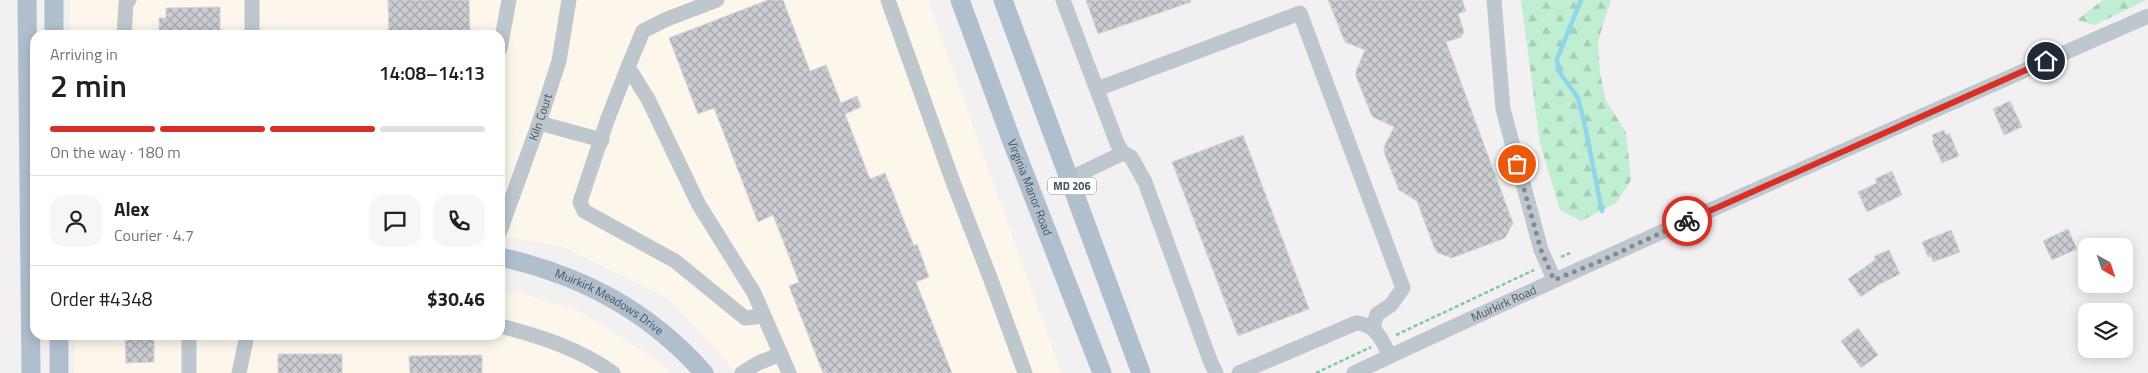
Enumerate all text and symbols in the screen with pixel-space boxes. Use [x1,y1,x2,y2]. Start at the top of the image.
pin [2025,40,2067,82]
text: Arriving in [50,42,118,66]
icon: home [2032,47,2060,75]
text: 14:08–14:13 [379,58,485,87]
text: 2 min [50,61,127,109]
street label: Kiln Court [523,90,557,143]
street label: Virginia Manor Road [1003,136,1058,238]
text: On the way · 180 m [50,140,181,164]
pin [1496,143,1538,185]
icon: bag [1503,150,1531,178]
road number: MD 206 [1048,178,1096,195]
text: Alex [114,194,149,223]
button: person [50,195,102,247]
button: chat [369,195,421,247]
button: phone [433,195,485,247]
courier [1662,196,1712,246]
icon: bike [1673,207,1701,235]
text: Courier · 4.7 [114,223,194,247]
north arrow [2078,238,2132,292]
map controls [2078,238,2133,358]
street label: Muirkirk Meadows Drive [552,263,668,339]
street label: Muirkirk Road [1468,280,1539,327]
text: Order #4348 [50,284,152,313]
text: $30.46 [427,284,485,313]
button: layers [2078,303,2133,358]

